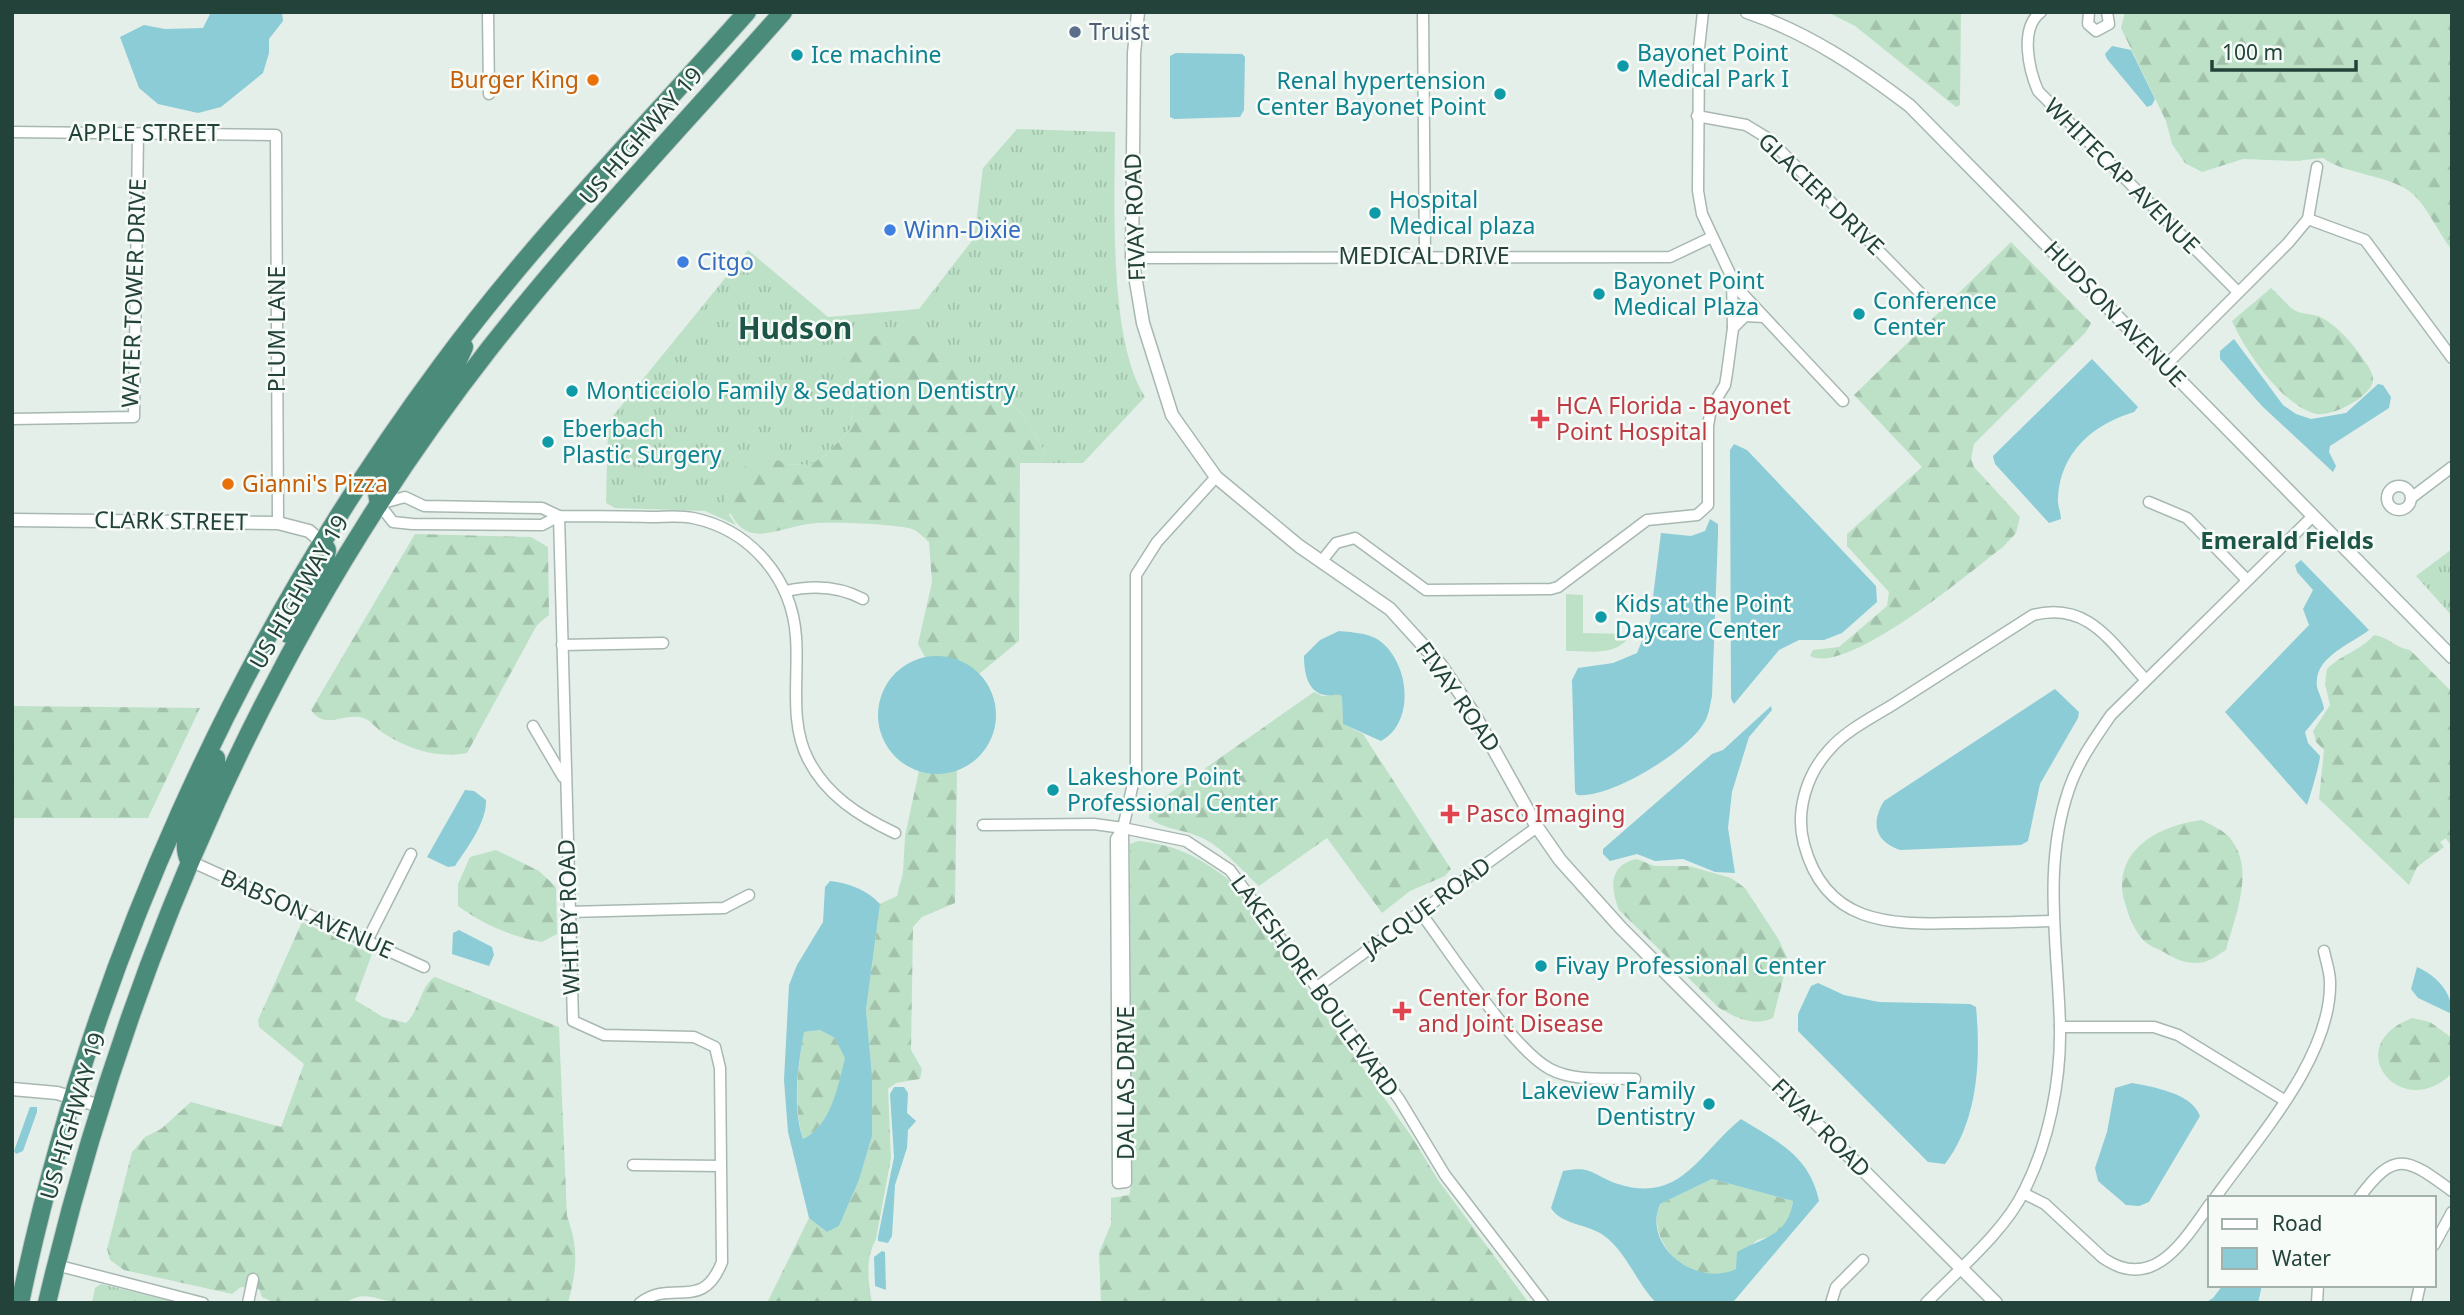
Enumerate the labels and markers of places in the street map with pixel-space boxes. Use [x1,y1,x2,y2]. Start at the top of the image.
place label: Truist [1089,15,1150,47]
marker: Truist [1067,24,1083,40]
place label: Bayonet Point Medical Park I [1637,36,1789,94]
place label: Ice machine [811,38,942,70]
marker: Ice machine [789,47,805,63]
marker: Bayonet Point Medical Park I [1615,58,1631,74]
place label: Burger King [449,63,579,95]
place label: Renal hypertension Center Bayonet Point [1256,64,1486,122]
marker: Burger King [585,72,601,88]
marker: Renal hypertension Center Bayonet Point [1492,86,1508,102]
place label: Hospital Medical plaza [1389,183,1535,241]
marker: Hospital Medical plaza [1367,205,1383,221]
place label: Winn-Dixie [904,213,1021,245]
marker: Winn-Dixie [882,222,898,238]
place label: Citgo [697,245,754,277]
marker: Citgo [675,254,691,270]
place label: Bayonet Point Medical Plaza [1613,264,1764,322]
place label: Conference Center [1873,284,1997,342]
marker: Bayonet Point Medical Plaza [1591,286,1607,302]
marker: Conference Center [1851,306,1867,322]
place label: Monticciolo Family & Sedation Dentistry [586,374,1016,406]
marker: Monticciolo Family & Sedation Dentistry [564,383,580,399]
place label: HCA Florida - Bayonet Point Hospital [1556,389,1791,447]
marker: HCA Florida - Bayonet Point Hospital [1530,409,1550,429]
place label: Eberbach Plastic Surgery [562,412,722,470]
marker: Eberbach Plastic Surgery [540,434,556,450]
place label: Gianni's Pizza [242,467,388,499]
marker: Gianni's Pizza [220,476,236,492]
place label: Kids at the Point Daycare Center [1615,587,1791,645]
marker: Kids at the Point Daycare Center [1593,609,1609,625]
place label: Lakeshore Point Professional Center [1067,760,1279,818]
marker: Lakeshore Point Professional Center [1045,782,1061,798]
place label: Pasco Imaging [1466,797,1625,829]
marker: Pasco Imaging [1440,804,1460,824]
place label: Fivay Professional Center [1555,949,1827,981]
marker: Fivay Professional Center [1533,958,1549,974]
place label: Center for Bone and Joint Disease [1418,981,1603,1039]
marker: Center for Bone and Joint Disease [1392,1001,1412,1021]
place label: Lakeview Family Dentistry [1521,1074,1695,1132]
marker: Lakeview Family Dentistry [1701,1096,1717,1112]

